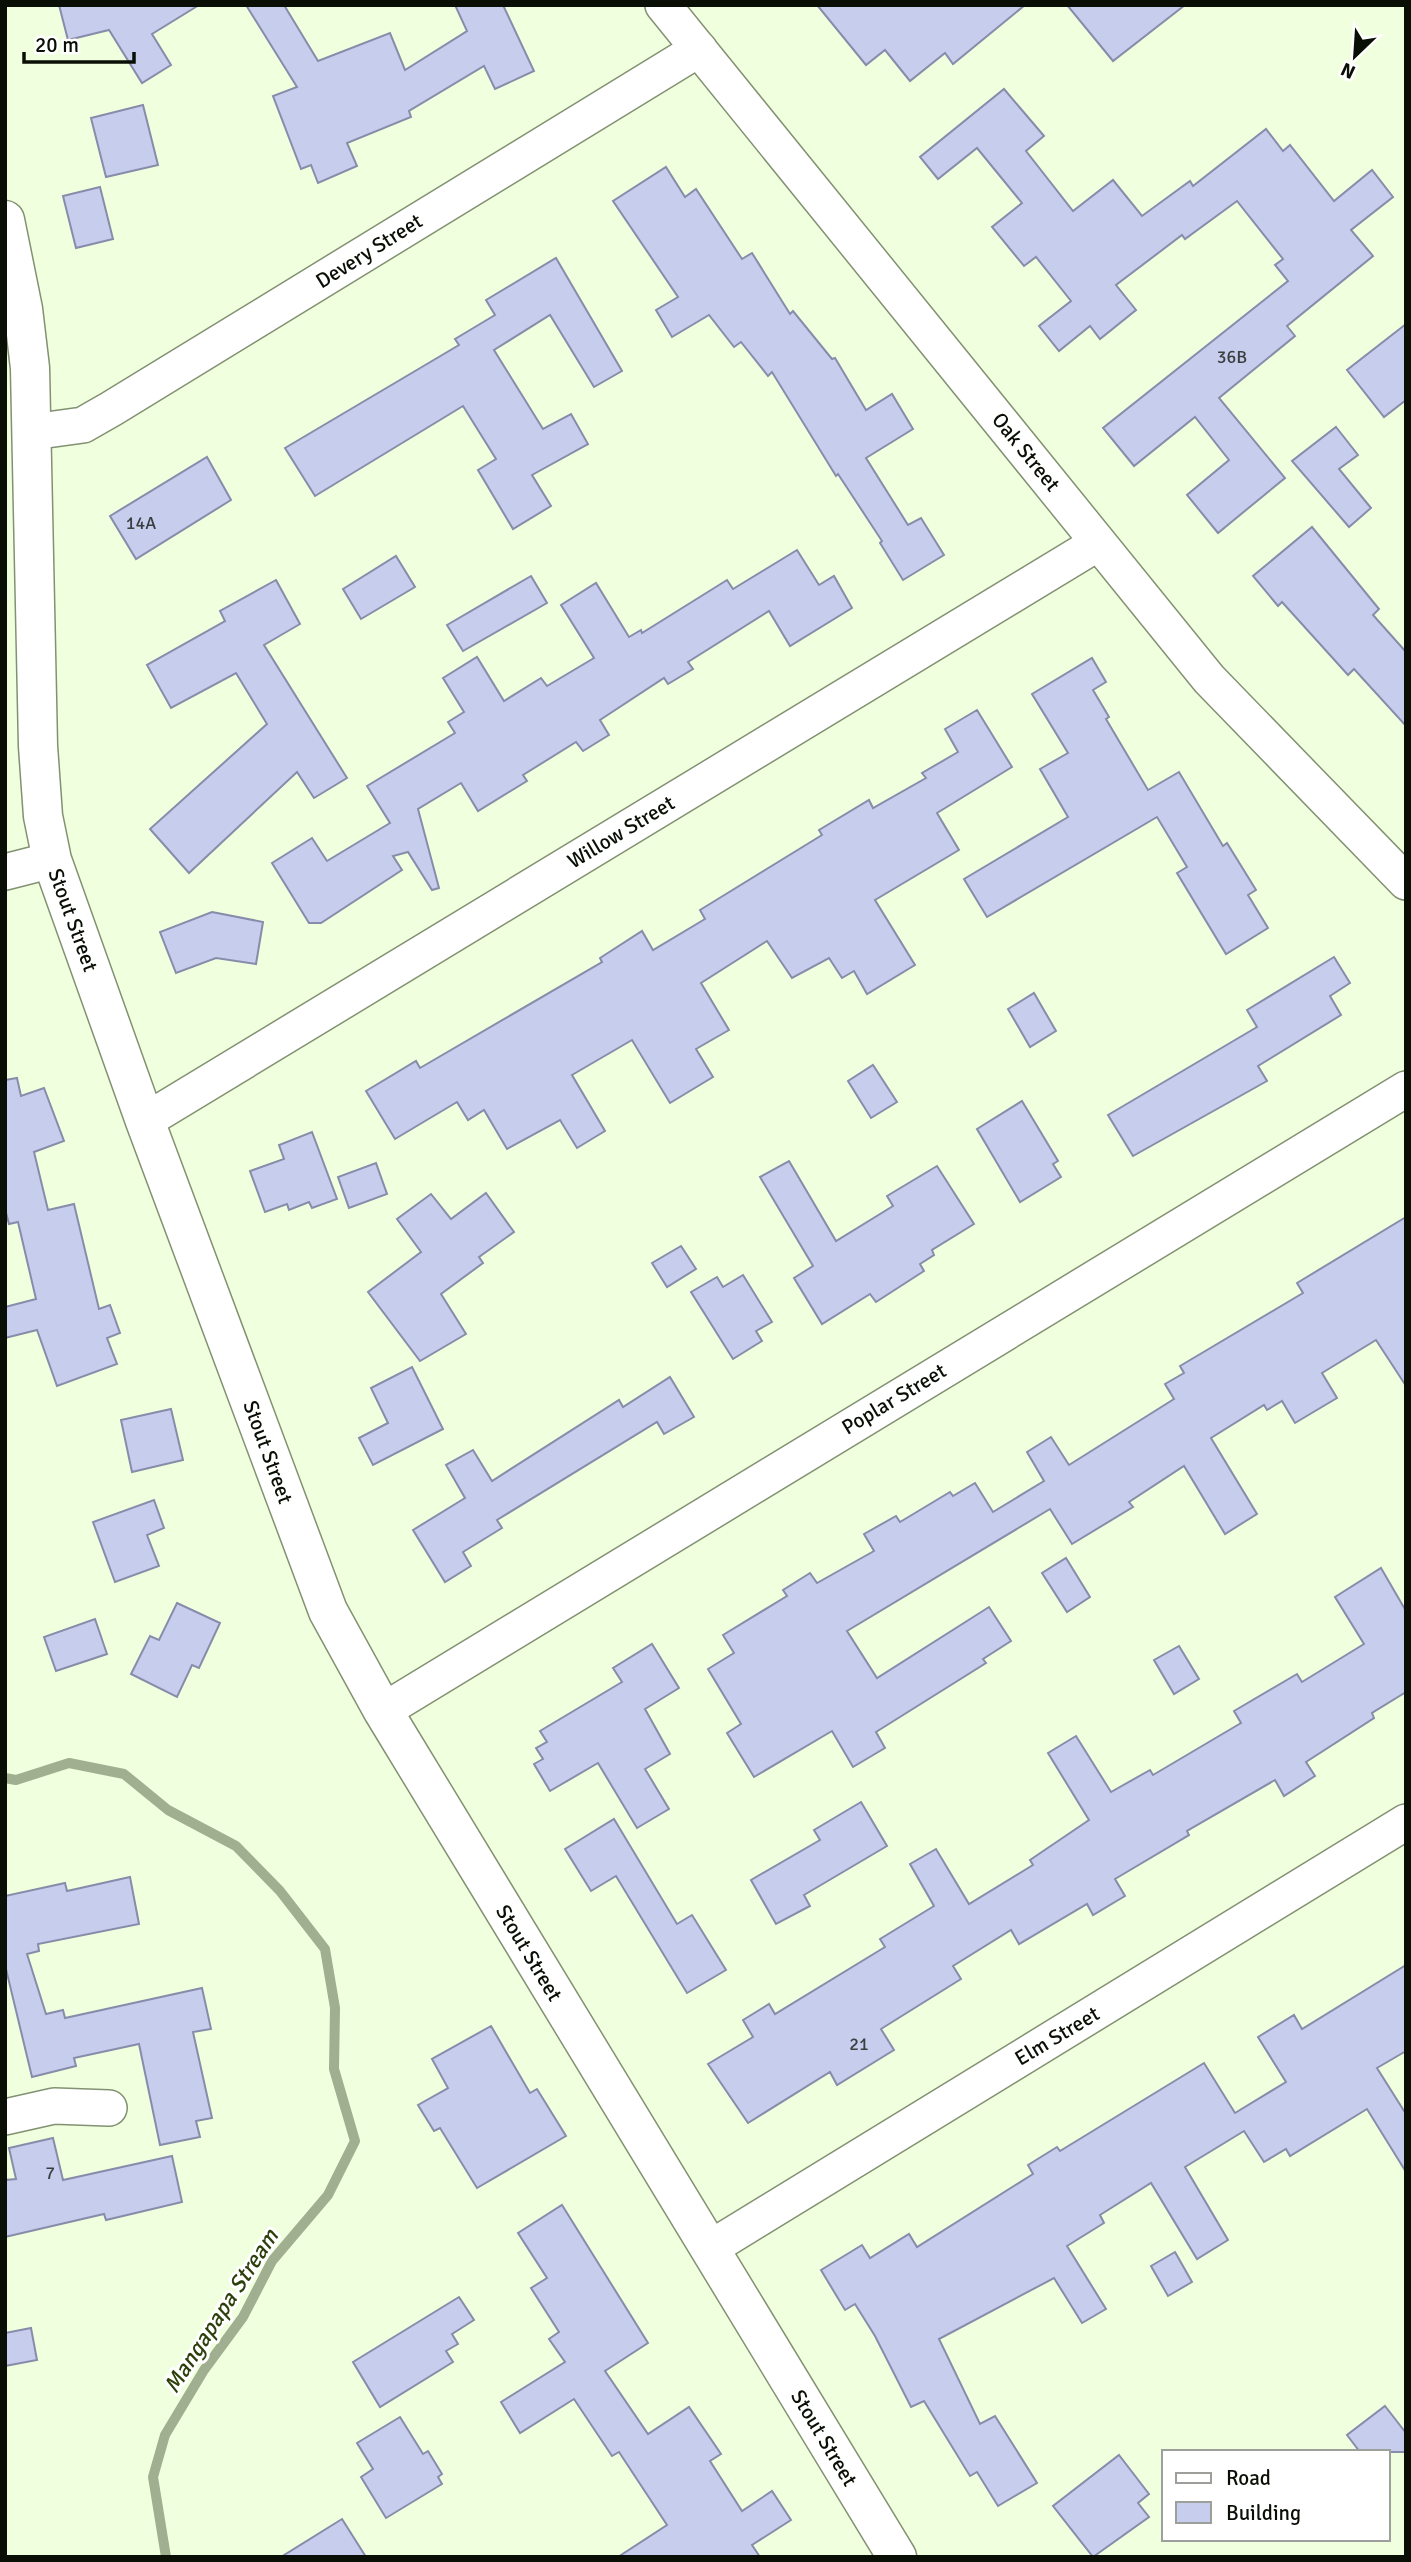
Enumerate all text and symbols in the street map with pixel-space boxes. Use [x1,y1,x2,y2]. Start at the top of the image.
scale bar [24,21,135,65]
north arrow [1320,21,1390,91]
text: 20 m [35,32,79,58]
text: N [1337,57,1359,84]
street label: Devery Street [311,208,427,294]
house number: 36B [1217,346,1247,368]
street label: Oak Street [986,407,1066,497]
house number: 14A [126,512,156,534]
street label: Willow Street [563,790,679,874]
street label: Stout Street [42,865,104,975]
street label: Poplar Street [837,1358,951,1440]
street label: Stout Street [237,1397,299,1507]
street label: Stout Street [490,1900,568,2006]
street label: Elm Street [1010,2001,1104,2071]
house number: 21 [849,2033,869,2055]
house number: 7 [45,2162,55,2184]
water label: Mangapapa Stream [157,2223,285,2398]
street label: Stout Street [785,2385,863,2491]
legend [1162,2450,1390,2541]
text: Road [1226,2465,1271,2491]
text: Building [1226,2500,1301,2526]

